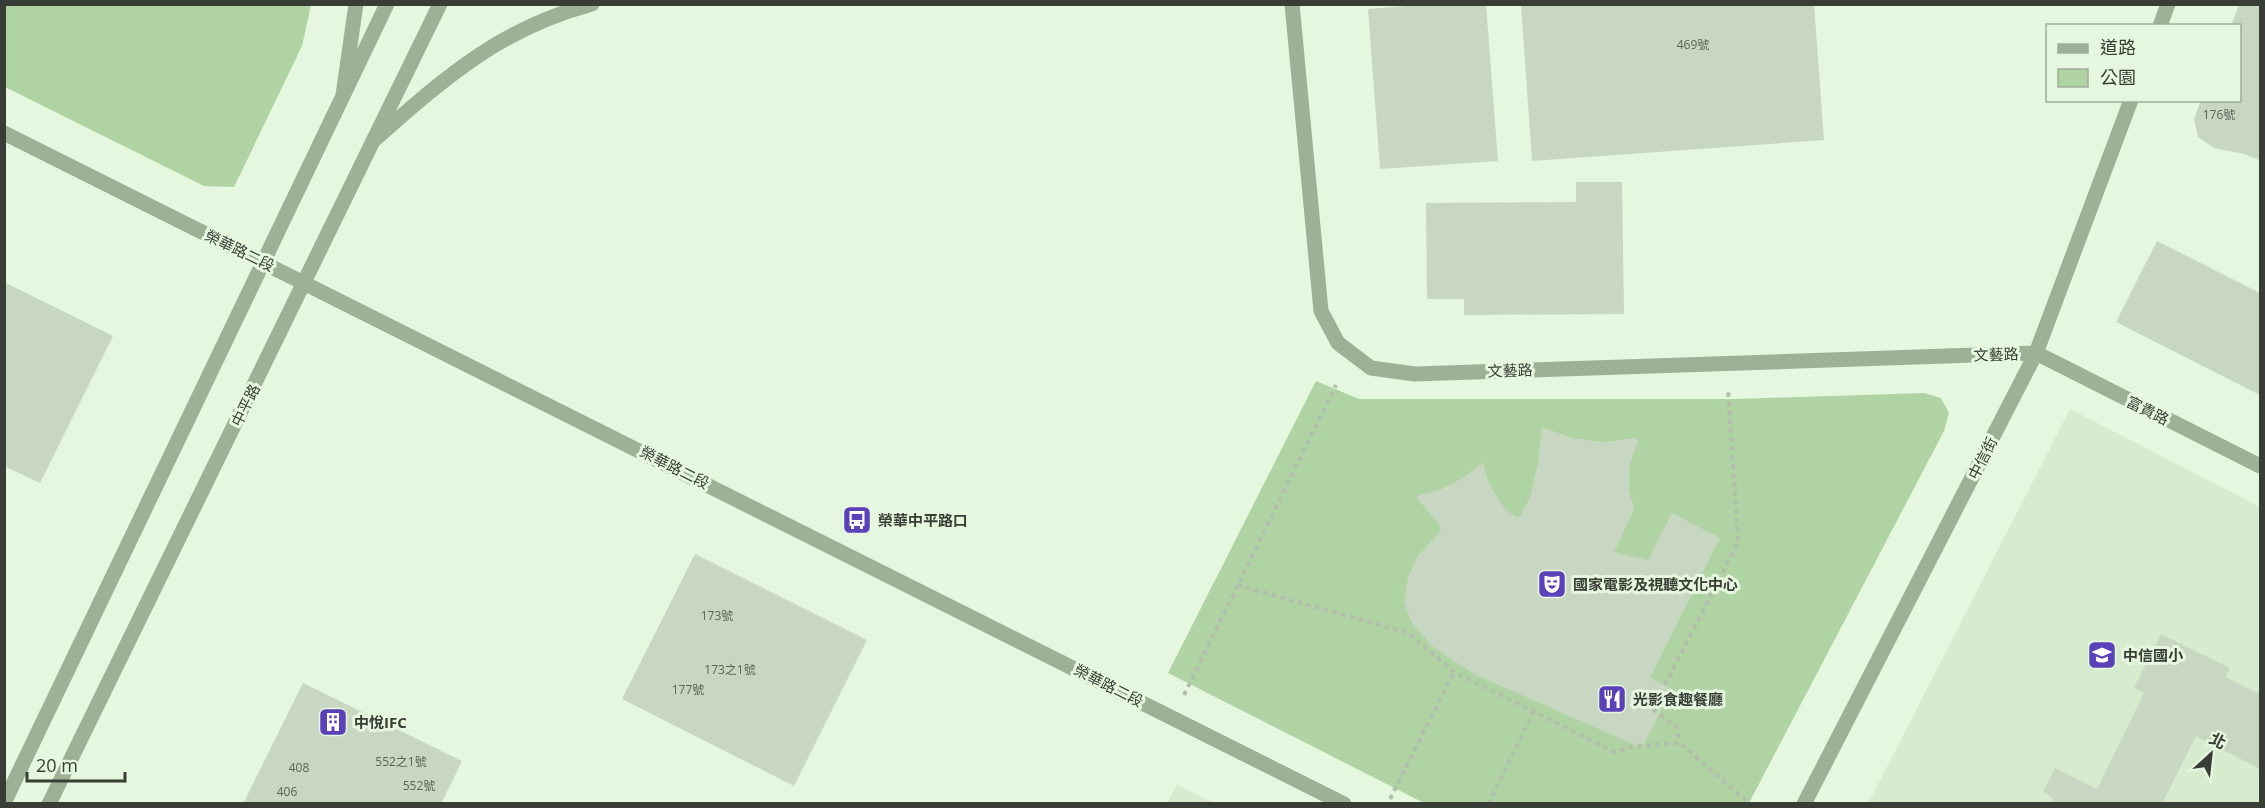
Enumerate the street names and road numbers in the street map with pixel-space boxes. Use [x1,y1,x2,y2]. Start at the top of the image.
street label: 榮華路二段 [202,225,278,275]
street label: 文藝路 [1973,343,2019,365]
street label: 文藝路 [1487,359,1533,381]
street label: 中平路 [226,380,264,430]
street label: 富貴路 [2123,391,2173,429]
street label: 中信街 [1963,433,2001,483]
street label: 榮華路二段 [637,441,713,493]
street label: 榮華路二段 [1071,659,1147,711]

